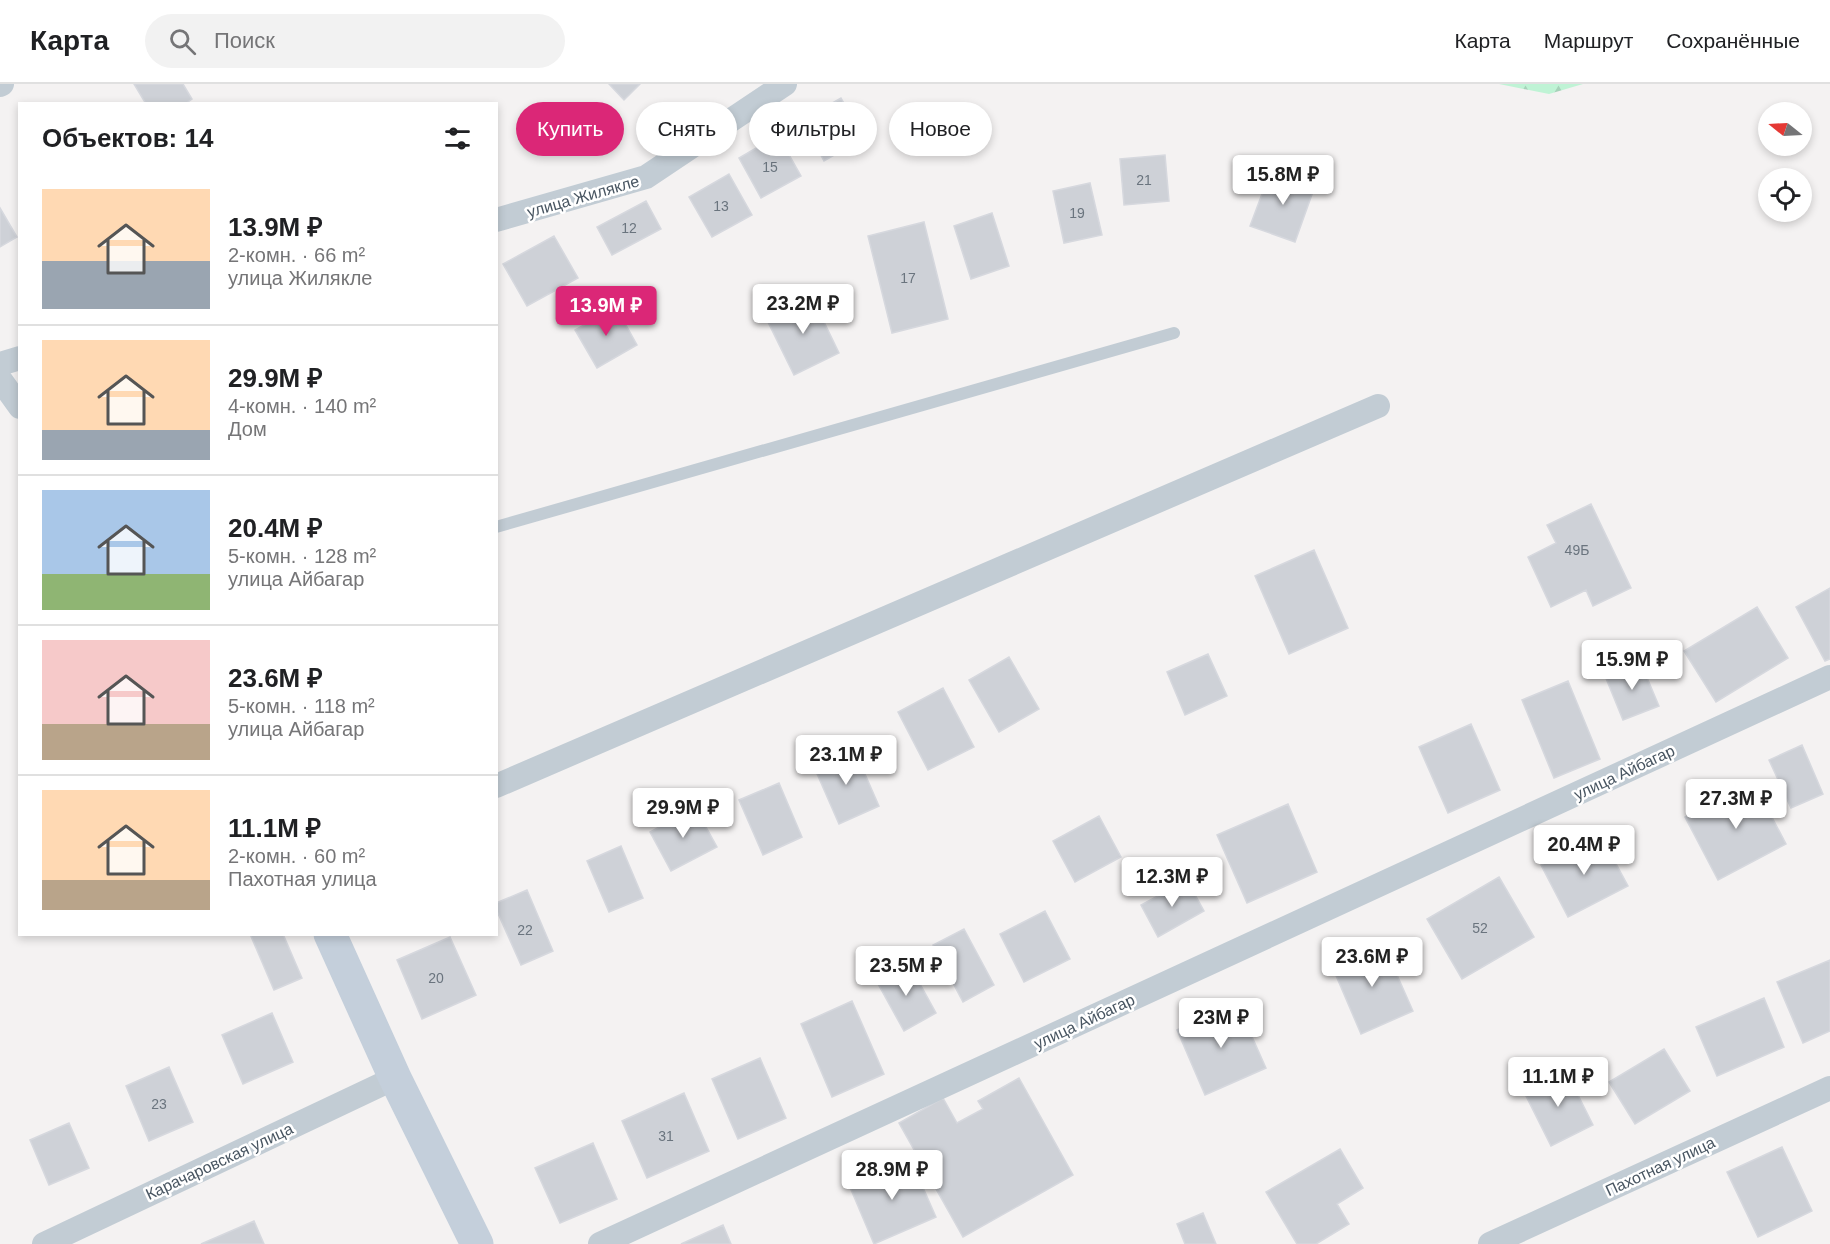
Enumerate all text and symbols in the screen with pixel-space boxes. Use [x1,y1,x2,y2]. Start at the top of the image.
search box [145,14,565,68]
text: Карта [30,25,109,56]
icon: search [166,25,199,58]
text: Поиск [214,28,275,53]
text: Карта [1455,29,1511,52]
text: Маршрут [1544,29,1633,52]
text: Сохранённые [1666,29,1800,52]
chip: Купить [516,102,624,156]
chip: Снять [636,102,737,156]
chip: Фильтры [749,102,877,156]
chip: Новое [889,102,992,156]
north arrow [1758,102,1812,156]
map controls [1758,102,1812,222]
icon: filters [441,122,474,155]
text: Объектов: 14 [42,123,213,153]
pin: 15.8M ₽ [1228,155,1338,206]
house number: 15 [762,159,778,175]
text: 15.8M ₽ [1247,163,1319,185]
button: locate [1758,168,1812,222]
street label: улица Жилякле [525,172,641,221]
house number: 21 [1136,172,1152,188]
house number: 13 [713,198,729,214]
house number: 19 [1069,205,1085,221]
text: 13.9M ₽ [228,212,323,242]
icon: home [90,213,162,285]
house number: 12 [621,220,637,236]
text: 2-комн. · 66 m² [228,244,365,266]
text: улица Жилякле [228,267,372,289]
house number: 17 [900,270,916,286]
pin: 23.2M ₽ [748,284,858,335]
pin: 13.9M ₽ [551,286,661,337]
text: 23.2M ₽ [767,292,839,314]
text: 13.9M ₽ [570,294,642,316]
text: 29.9M ₽ [228,363,323,393]
icon: home [90,364,162,436]
text: 4-комн. · 140 m² [228,395,376,417]
text: Дом [228,418,267,440]
text: 20.4M ₽ [228,513,323,543]
icon: home [90,514,162,586]
house number: 49Б [1565,542,1589,558]
text: 5-комн. · 128 m² [228,545,376,567]
text: улица Айбагар [228,568,364,590]
pin: 15.9M ₽ [1577,640,1687,691]
text: 15.9M ₽ [1596,648,1668,670]
text: 23.6M ₽ [228,663,323,693]
icon: home [90,664,162,736]
text: 5-комн. · 118 m² [228,695,375,717]
text: улица Айбагар [228,718,364,740]
pin: 23.1M ₽ [791,735,901,786]
street label: улица Айбагар [1571,742,1677,803]
text: 23.1M ₽ [810,743,882,765]
pin: 27.3M ₽ [1681,779,1791,830]
text: 27.3M ₽ [1700,787,1772,809]
pin: 29.9M ₽ [628,788,738,839]
text: 29.9M ₽ [647,796,719,818]
text: 11.1M ₽ [228,813,321,843]
icon: home [90,814,162,886]
pin: 20.4M ₽ [1529,825,1639,876]
text: 20.4M ₽ [1548,833,1620,855]
text: 2-комн. · 60 m² [228,845,365,867]
pin: 12.3M ₽ [1117,857,1227,908]
text: 12.3M ₽ [1136,865,1208,887]
text: Пахотная улица [228,868,377,890]
house number: 52 [1472,920,1488,936]
house number: 22 [517,922,533,938]
pin: 23.6M ₽ [1317,937,1427,988]
text: 23.6M ₽ [1336,945,1408,967]
pin: 23.5M ₽ [851,946,961,997]
text: 23.5M ₽ [870,954,942,976]
house number: 20 [428,970,444,986]
street label: улица Айбагар [1031,991,1137,1052]
pin: 23M ₽ [1179,998,1263,1049]
text: 23M ₽ [1193,1006,1249,1028]
pin: 11.1M ₽ [1503,1057,1613,1108]
text: 11.1M ₽ [1522,1065,1594,1087]
house number: 23 [151,1096,167,1112]
street label: Карачаровская улица [143,1120,296,1203]
house number: 31 [658,1128,674,1144]
street label: Пахотная улица [1603,1134,1718,1199]
pin: 28.9M ₽ [837,1150,947,1201]
text: 28.9M ₽ [856,1158,928,1180]

